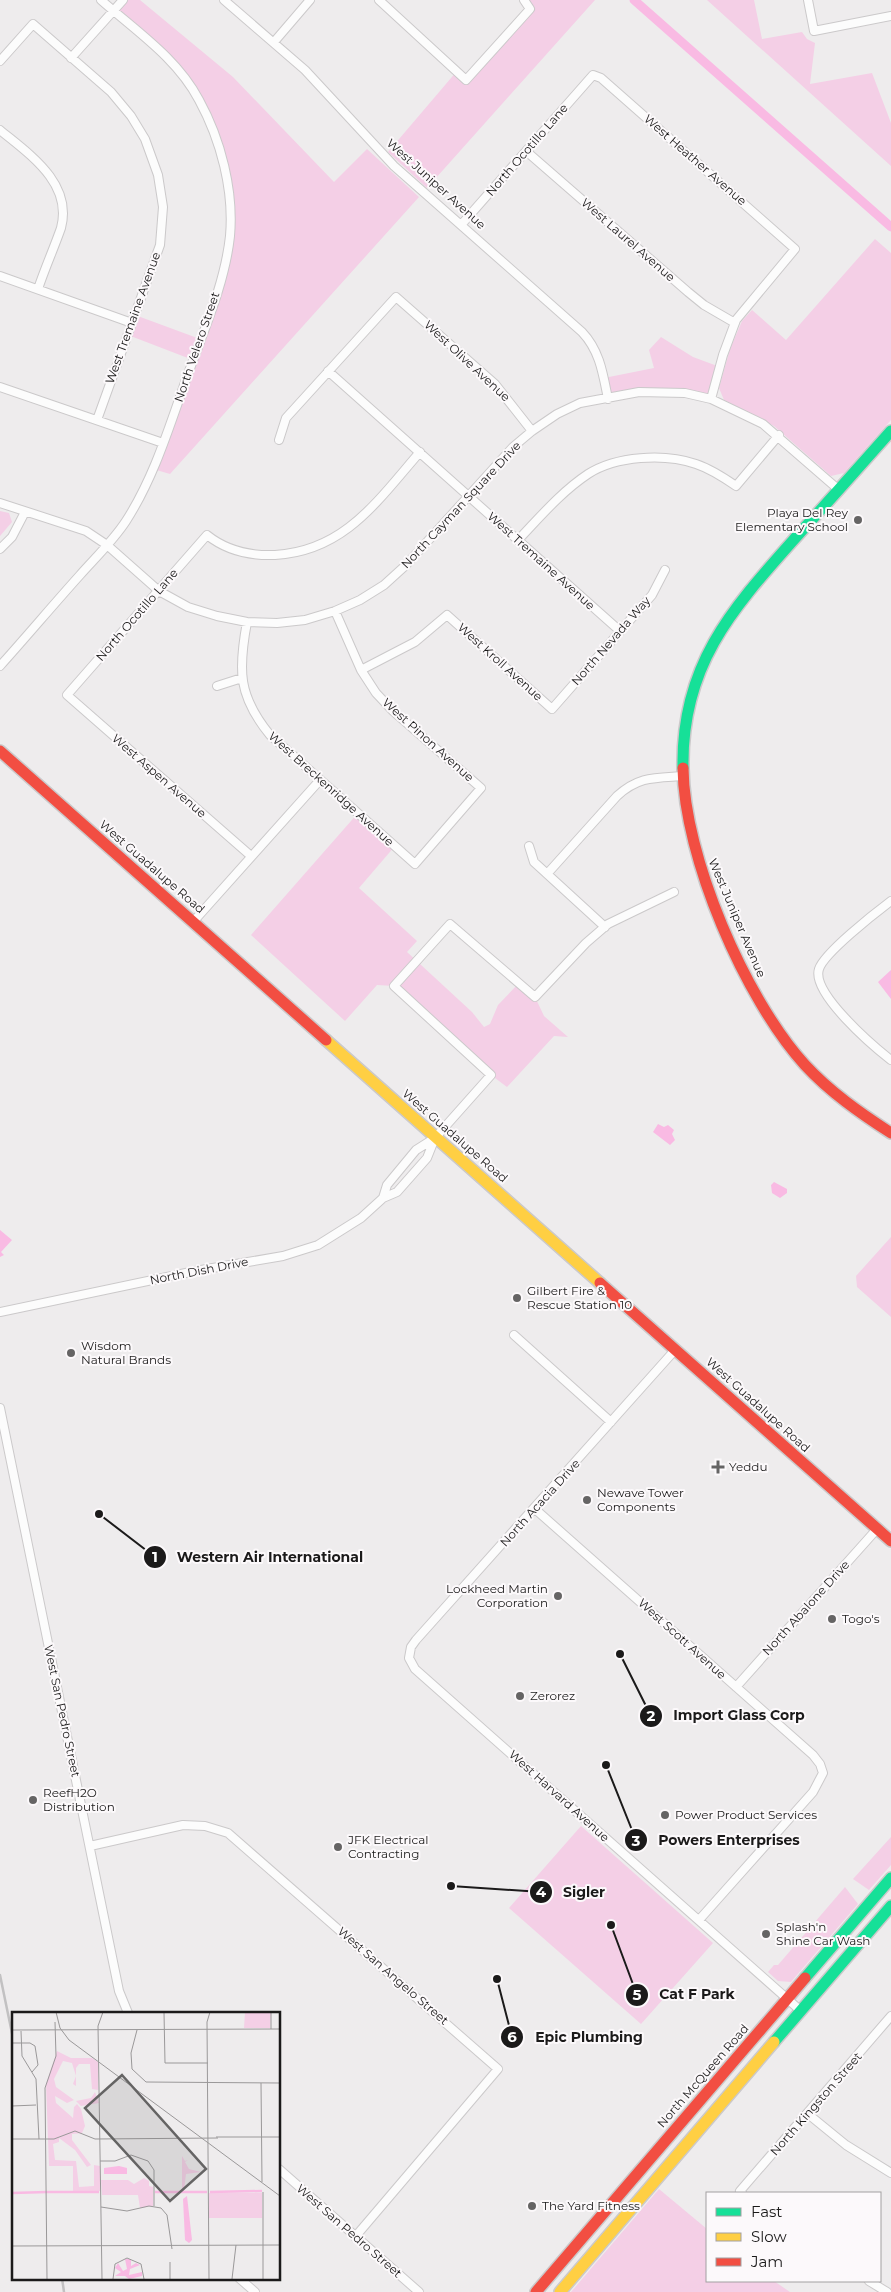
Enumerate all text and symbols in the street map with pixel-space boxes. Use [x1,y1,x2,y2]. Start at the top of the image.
street label: North Ocotillo Lane [482,100,571,199]
street label: West Heather Avenue [641,111,750,208]
street label: West Juniper Avenue [384,135,489,232]
street label: West Laurel Avenue [578,195,678,285]
street label: West Tremaine Avenue [102,250,163,386]
street label: North Velero Street [171,290,222,404]
street label: West Olive Avenue [421,317,514,404]
street label: North Cayman Square Drive [398,438,524,571]
place label: Playa Del Rey Elementary School [735,505,848,534]
street label: West Tremaine Avenue [485,508,598,613]
marker: Playa Del Rey Elementary School [852,514,864,526]
street label: North Ocotillo Lane [92,565,181,664]
street label: North Nevada Way [568,593,654,688]
street label: West Kroll Avenue [455,619,546,704]
street label: West Pinon Avenue [380,695,477,785]
street label: West Breckenridge Avenue [265,728,397,849]
street label: West Aspen Avenue [109,731,210,821]
street label: West Guadalupe Road [97,817,208,916]
street label: West Juniper Avenue [706,856,769,980]
street label: West Guadalupe Road [400,1086,511,1185]
street label: North Dish Drive [148,1254,249,1287]
place label: Gilbert Fire & Rescue Station 10 [527,1283,632,1312]
marker: Gilbert Fire & Rescue Station 10 [511,1292,523,1304]
place label: Wisdom Natural Brands [81,1338,171,1367]
marker: Wisdom Natural Brands [65,1347,77,1359]
street label: West Guadalupe Road [703,1354,813,1455]
street label: North Acacia Drive [496,1456,583,1549]
place label: Yeddu [729,1459,767,1474]
marker: Yeddu [711,1460,725,1474]
place label: Newave Tower Components [597,1485,684,1514]
marker: Newave Tower Components [581,1494,593,1506]
callout: Western Air International [142,1542,374,1571]
text: 1 [152,1547,158,1566]
text: Western Air International [177,1548,363,1566]
street label: North Abalone Drive [759,1557,852,1658]
place label: Lockheed Martin Corporation [446,1581,548,1610]
marker: Lockheed Martin Corporation [552,1590,564,1602]
street label: West Scott Avenue [635,1595,729,1682]
place label: Togo's [842,1611,880,1626]
marker: Togo's [826,1613,838,1625]
street label: West San Pedro Street [41,1643,84,1779]
place label: Zerorez [530,1688,575,1703]
marker: Zerorez [514,1690,526,1702]
callout: Import Glass Corp [639,1701,815,1730]
text: 2 [647,1706,656,1725]
text: Import Glass Corp [673,1706,805,1724]
street label: West Harvard Avenue [506,1746,613,1845]
place label: ReefH2O Distribution [43,1785,115,1814]
marker: ReefH2O Distribution [27,1794,39,1806]
place label: Power Product Services [675,1807,817,1822]
marker: Power Product Services [659,1809,671,1821]
callout: Powers Enterprises [623,1826,810,1855]
text: 3 [631,1831,641,1850]
text: Powers Enterprises [658,1831,800,1849]
place label: JFK Electrical Contracting [347,1832,429,1861]
marker: JFK Electrical Contracting [332,1841,344,1853]
callout: Sigler [528,1877,615,1906]
text: 4 [536,1882,547,1901]
text: Sigler [563,1883,605,1901]
place label: Splash'n Shine Car Wash [776,1919,870,1948]
street label: West San Angelo Street [335,1923,452,2028]
marker: Splash'n Shine Car Wash [760,1928,772,1940]
callout: Cat F Park [624,1980,745,2009]
text: 5 [633,1985,642,2004]
text: Cat F Park [659,1985,736,2003]
inset map [12,2012,280,2280]
street label: North McQueen Road [654,2021,752,2130]
callout: Epic Plumbing [500,2023,653,2052]
text: 6 [507,2027,517,2046]
text: Epic Plumbing [535,2028,643,2046]
street label: North Kingston Street [767,2049,865,2158]
street label: West San Pedro Street [293,2181,405,2281]
legend [706,2192,881,2282]
place label: The Yard Fitness [542,2198,640,2213]
marker: The Yard Fitness [526,2200,538,2212]
text: Fast [751,2202,782,2221]
text: Slow [751,2227,787,2246]
text: Jam [750,2252,783,2271]

